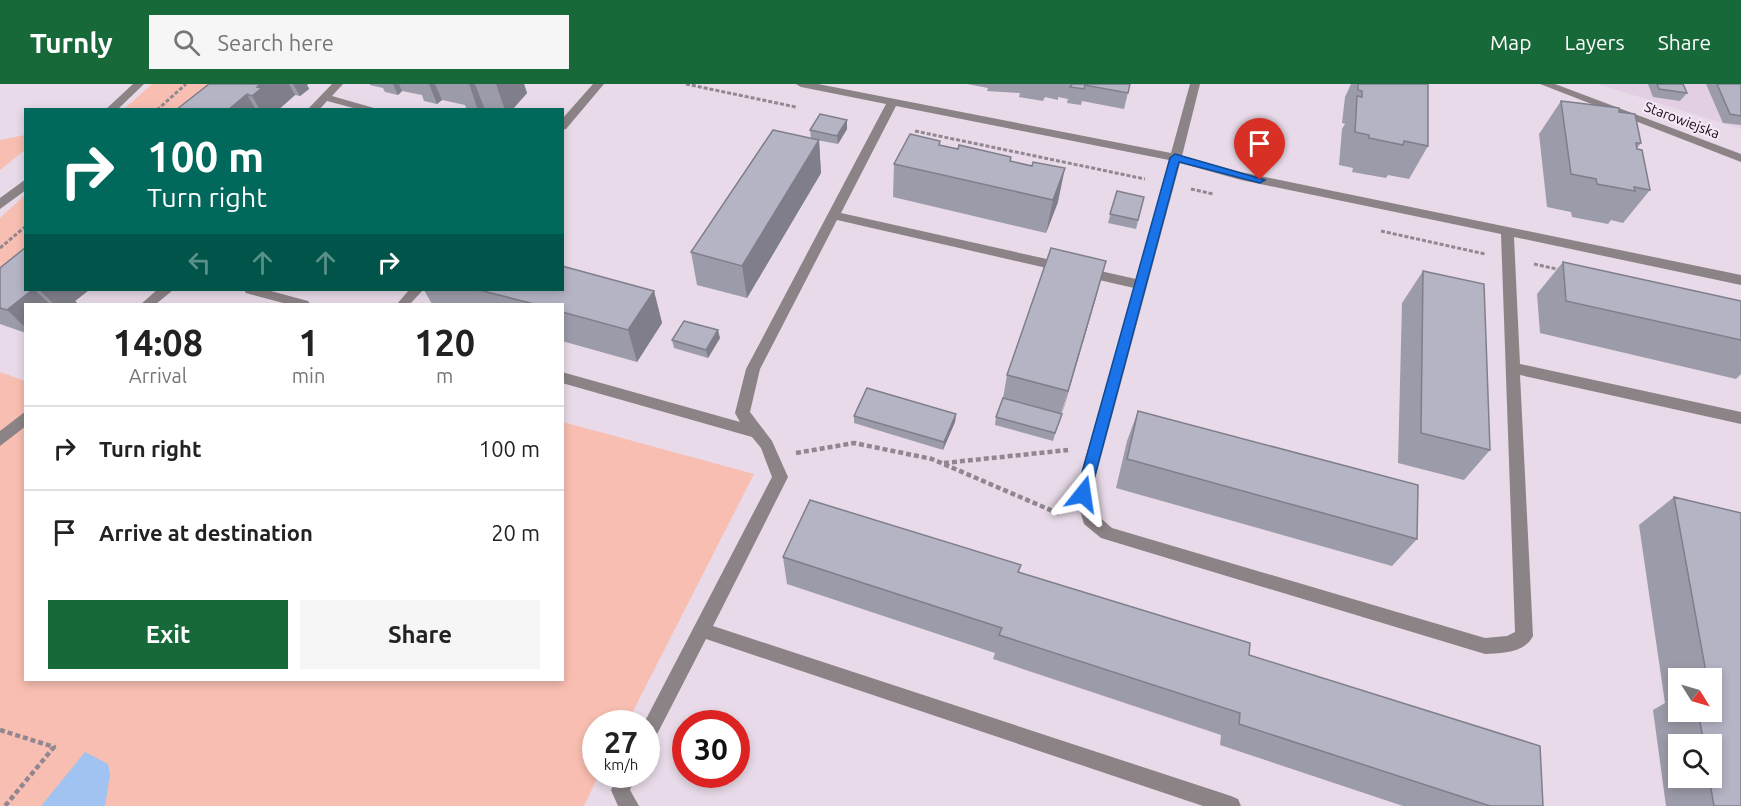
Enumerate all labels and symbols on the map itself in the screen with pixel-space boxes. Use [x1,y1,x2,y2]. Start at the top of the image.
street label: Starowiejska [1642,98,1722,142]
pin [1234,118,1285,180]
position arrow [1051,462,1115,526]
north arrow [1668,668,1722,722]
speed limit sign: 30 [672,710,750,788]

